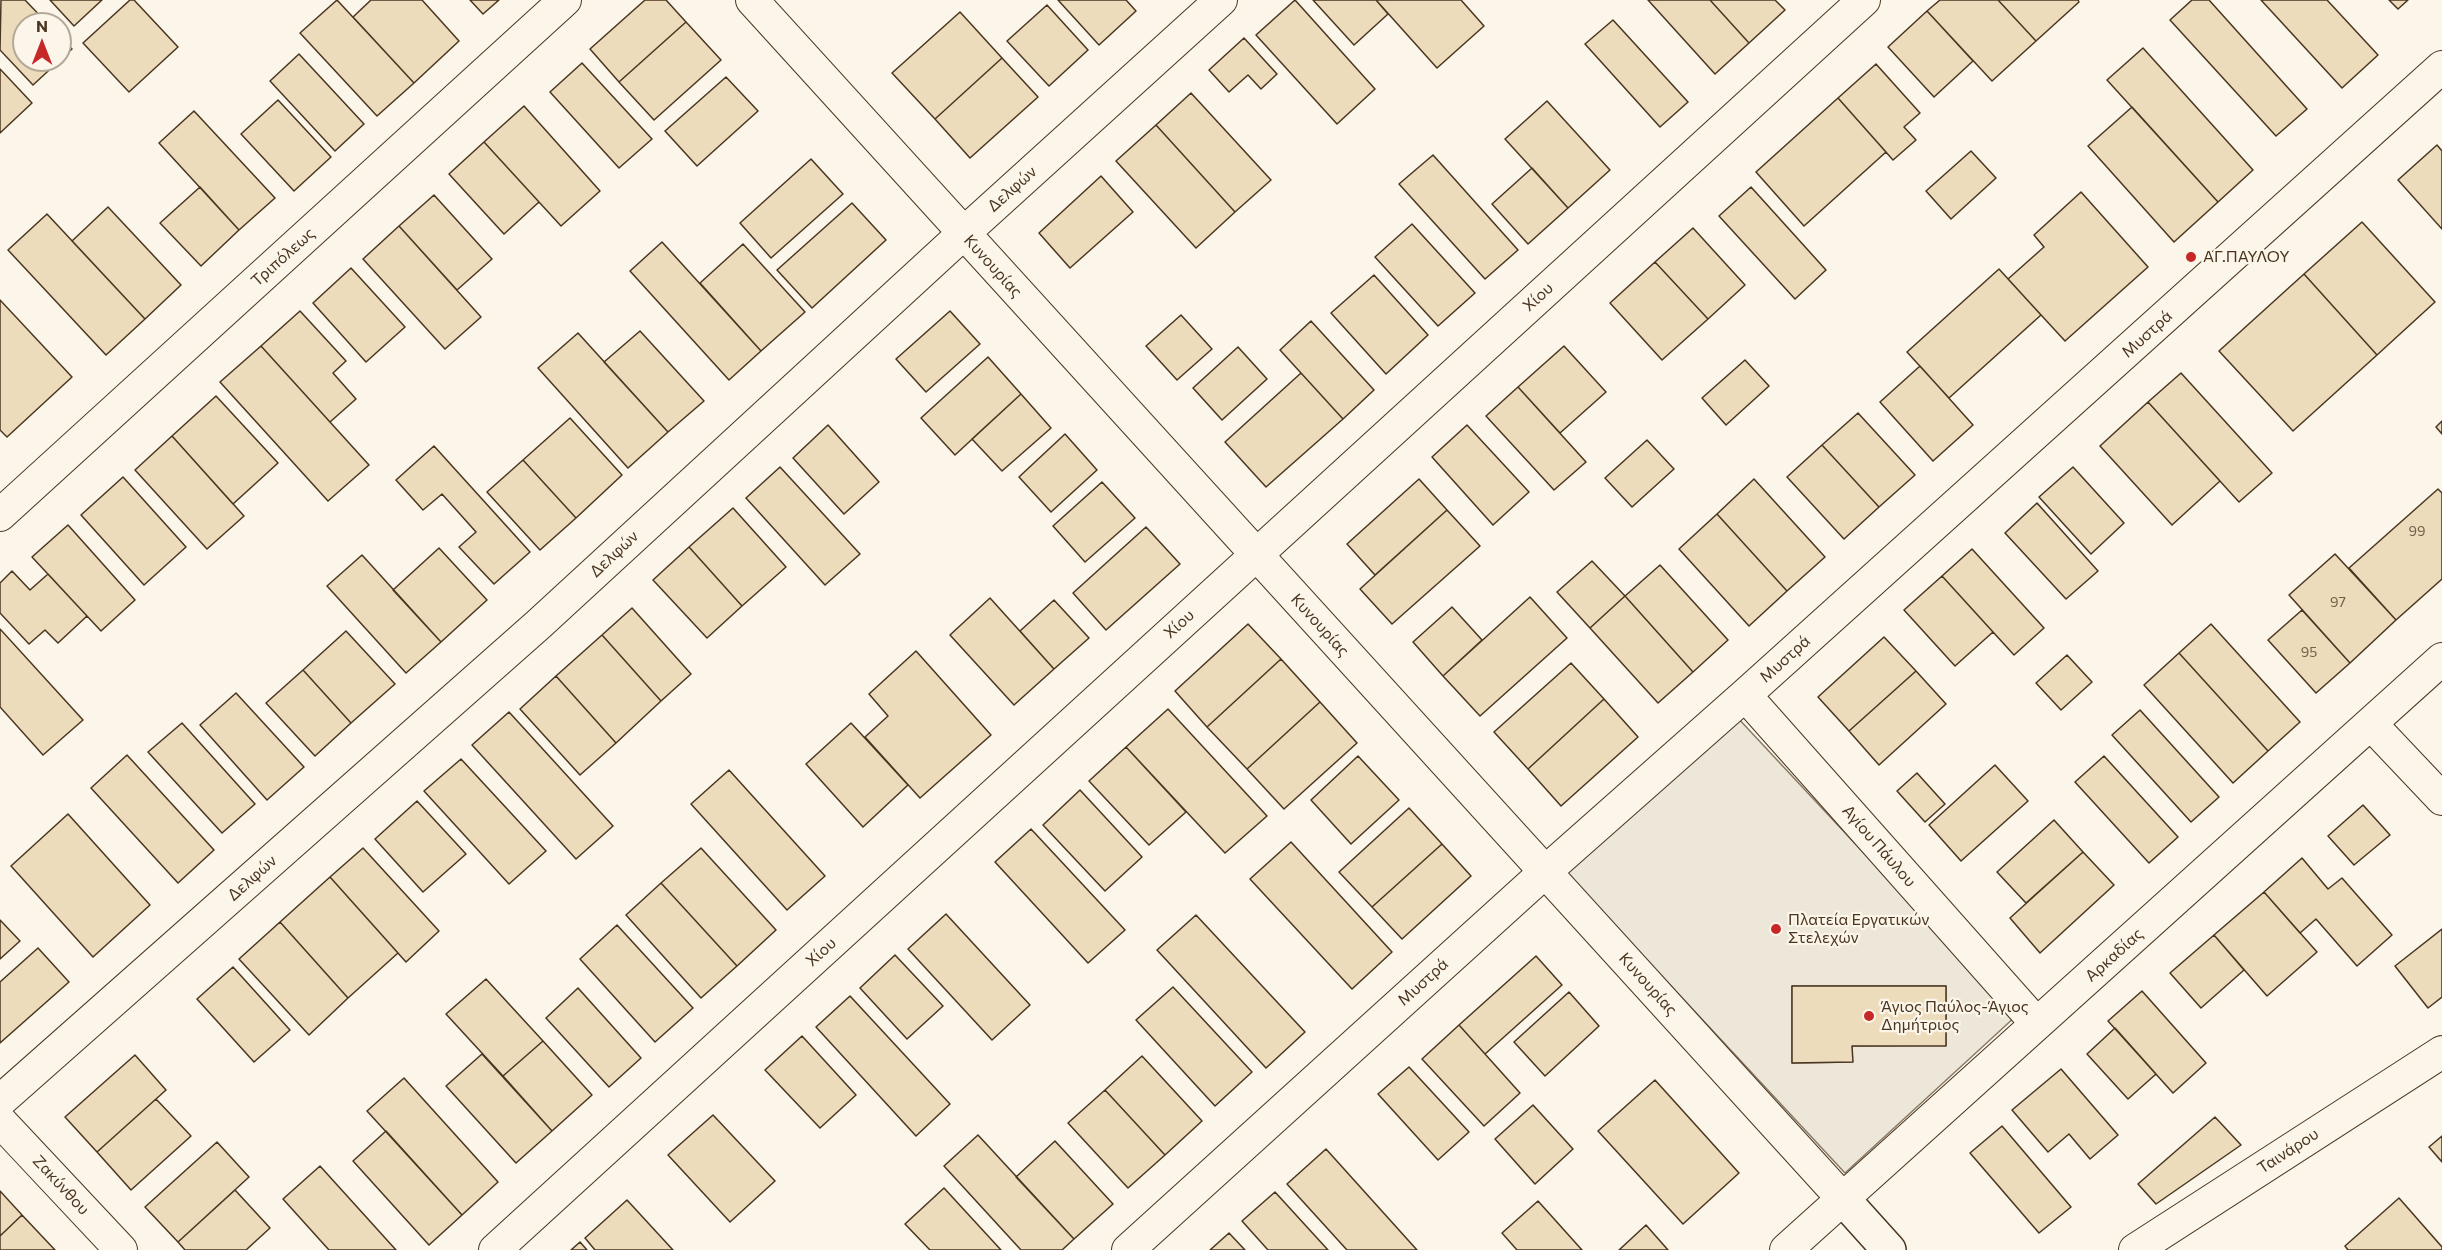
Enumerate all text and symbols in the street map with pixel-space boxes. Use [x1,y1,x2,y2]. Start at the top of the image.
north arrow [12,12,72,72]
text: N [36,16,48,35]
street label: Δελφών [983,162,1041,216]
street label: Τριπόλεως [247,224,319,290]
street label: Κυνουρίας [960,231,1026,301]
place label: ΑΓ.ΠΑΥΛΟΥ [2203,247,2290,267]
marker: ΑΓ.ΠΑΥΛΟΥ [2184,250,2198,264]
street label: Χίου [1519,278,1557,316]
street label: Μυστρά [2118,306,2176,362]
house number: 99 [2409,523,2425,539]
street label: Δελφών [586,527,642,581]
street label: Κυνουρίας [1287,590,1353,660]
house number: 97 [2330,594,2346,610]
street label: Χίου [1160,605,1198,643]
street label: Μυστρά [1756,631,1814,687]
house number: 95 [2301,644,2317,660]
street label: Αγίου Πάυλου [1838,801,1920,891]
street label: Δελφών [223,851,281,905]
place label: Πλατεία Εργατικών Στελεχών [1788,910,1929,948]
marker: Πλατεία Εργατικών Στελεχών [1769,922,1783,936]
street label: Αρκαδίας [2081,924,2147,986]
street label: Χίου [802,933,840,971]
street label: Κυνουρίας [1615,949,1681,1019]
street label: Μυστρά [1394,954,1452,1010]
place label: Άγιος Παύλος-Άγιος Δημήτριος [1881,997,2029,1035]
marker: Άγιος Παύλος-Άγιος Δημήτριος [1862,1009,1876,1023]
street label: Ταινάρου [2254,1124,2322,1178]
street label: Ζακύνθου [29,1151,93,1219]

